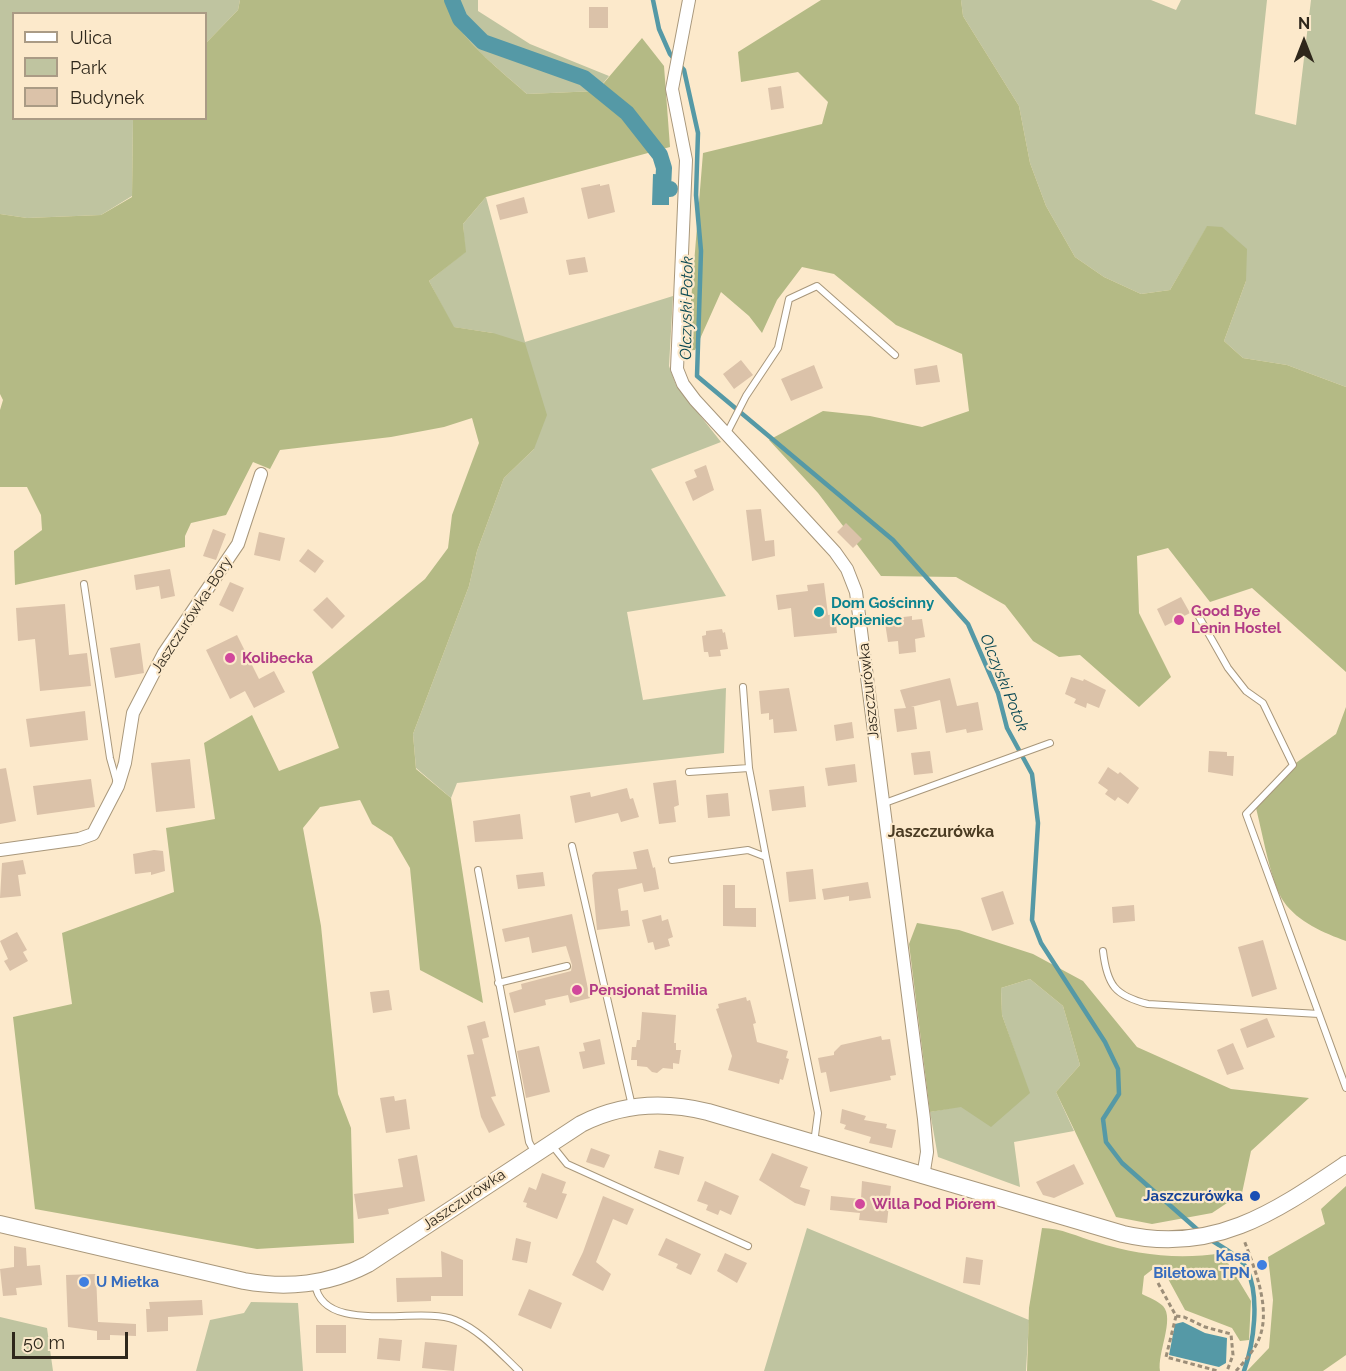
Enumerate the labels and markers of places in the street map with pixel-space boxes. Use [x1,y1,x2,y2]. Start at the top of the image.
place label: Dom Gościnny Kopieniec [831,594,934,629]
place label: Good Bye Lenin Hostel [1191,602,1281,637]
marker: Dom Gościnny Kopieniec [812,605,826,619]
marker: Good Bye Lenin Hostel [1172,613,1186,627]
place label: Kolibecka [242,649,313,667]
marker: Kolibecka [223,651,237,665]
place label: Pensjonat Emilia [589,981,708,999]
marker: Pensjonat Emilia [570,983,584,997]
place label: Jaszczurówka [1143,1187,1243,1205]
marker: Jaszczurówka [1248,1189,1262,1203]
place label: Willa Pod Piórem [872,1195,996,1213]
marker: Willa Pod Piórem [853,1197,867,1211]
place label: Kasa Biletowa TPN [1153,1247,1250,1282]
marker: Kasa Biletowa TPN [1255,1258,1269,1272]
place label: U Mietka [96,1273,159,1291]
marker: U Mietka [77,1275,91,1289]

